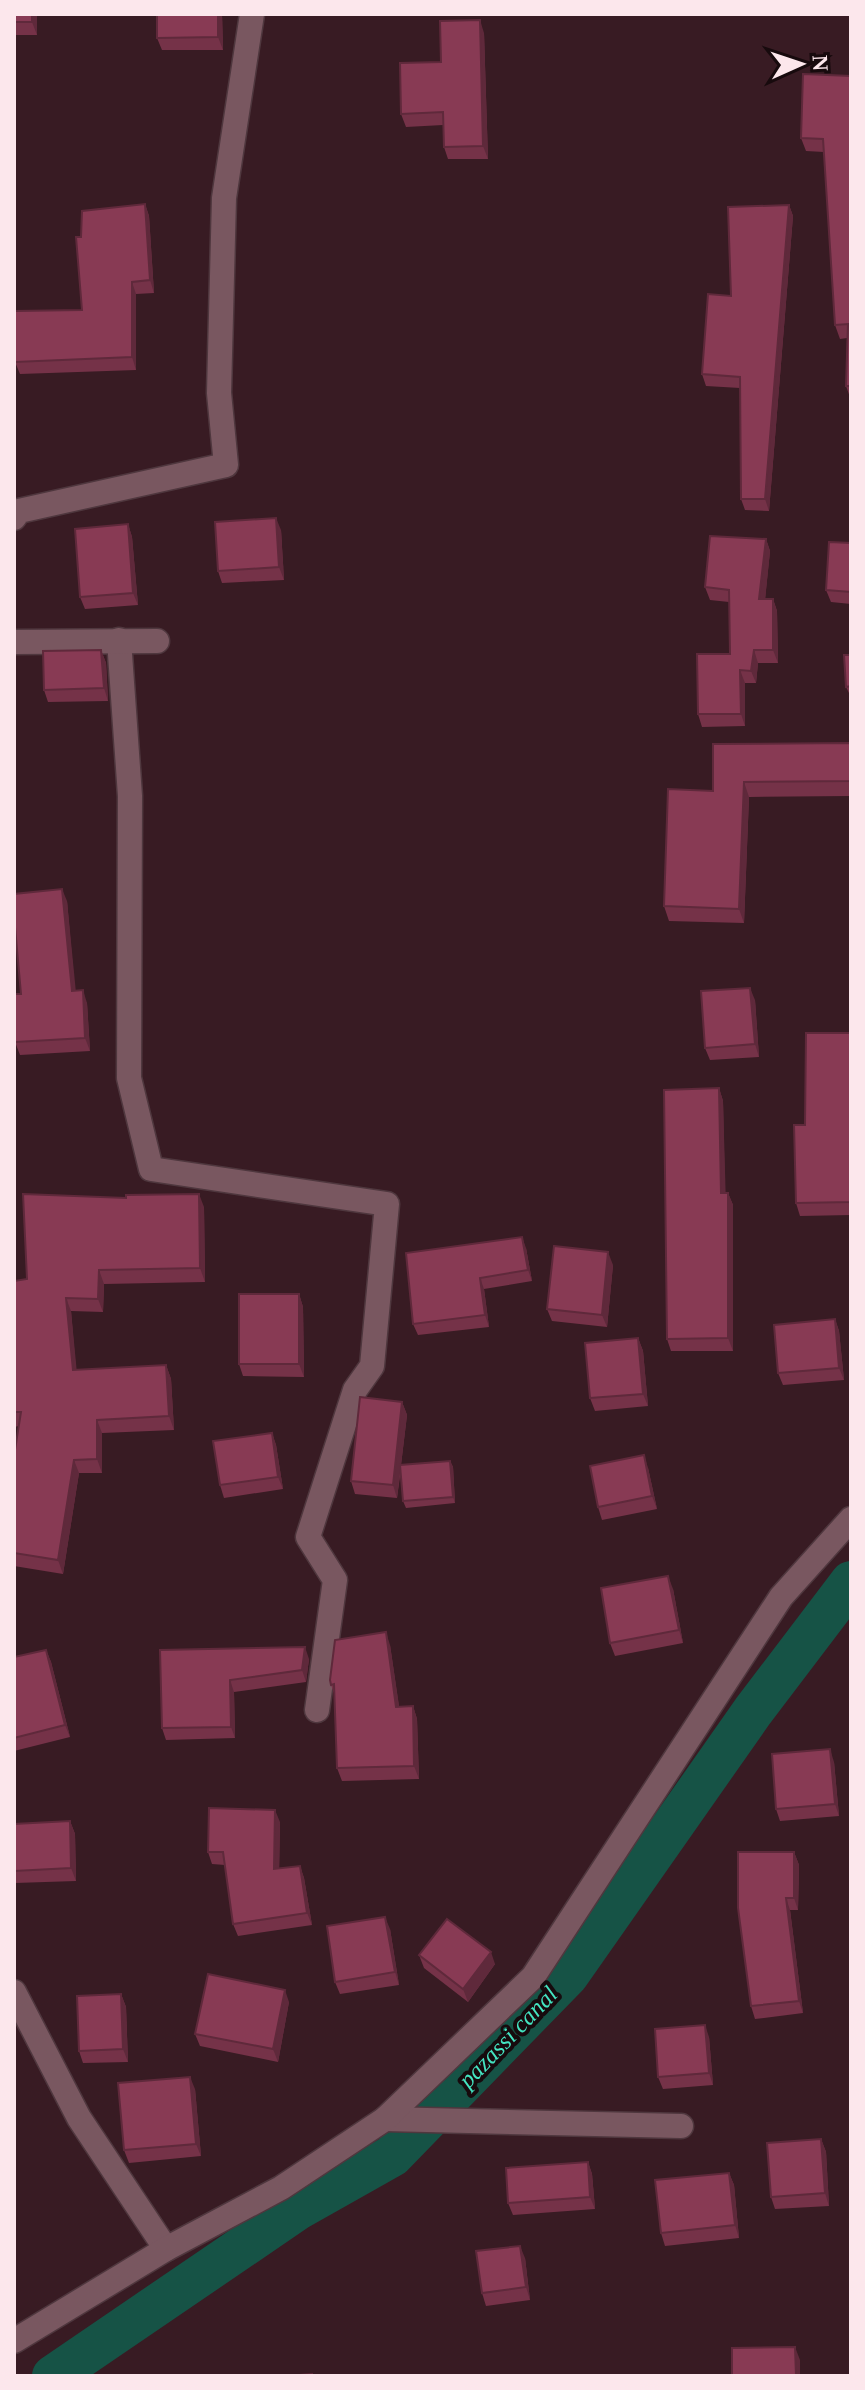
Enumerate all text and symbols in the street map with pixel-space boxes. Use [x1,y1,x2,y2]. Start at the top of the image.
north arrow [761,24,841,104]
text: N [808,54,833,72]
water label: pazassi canal [452,1981,563,2094]

